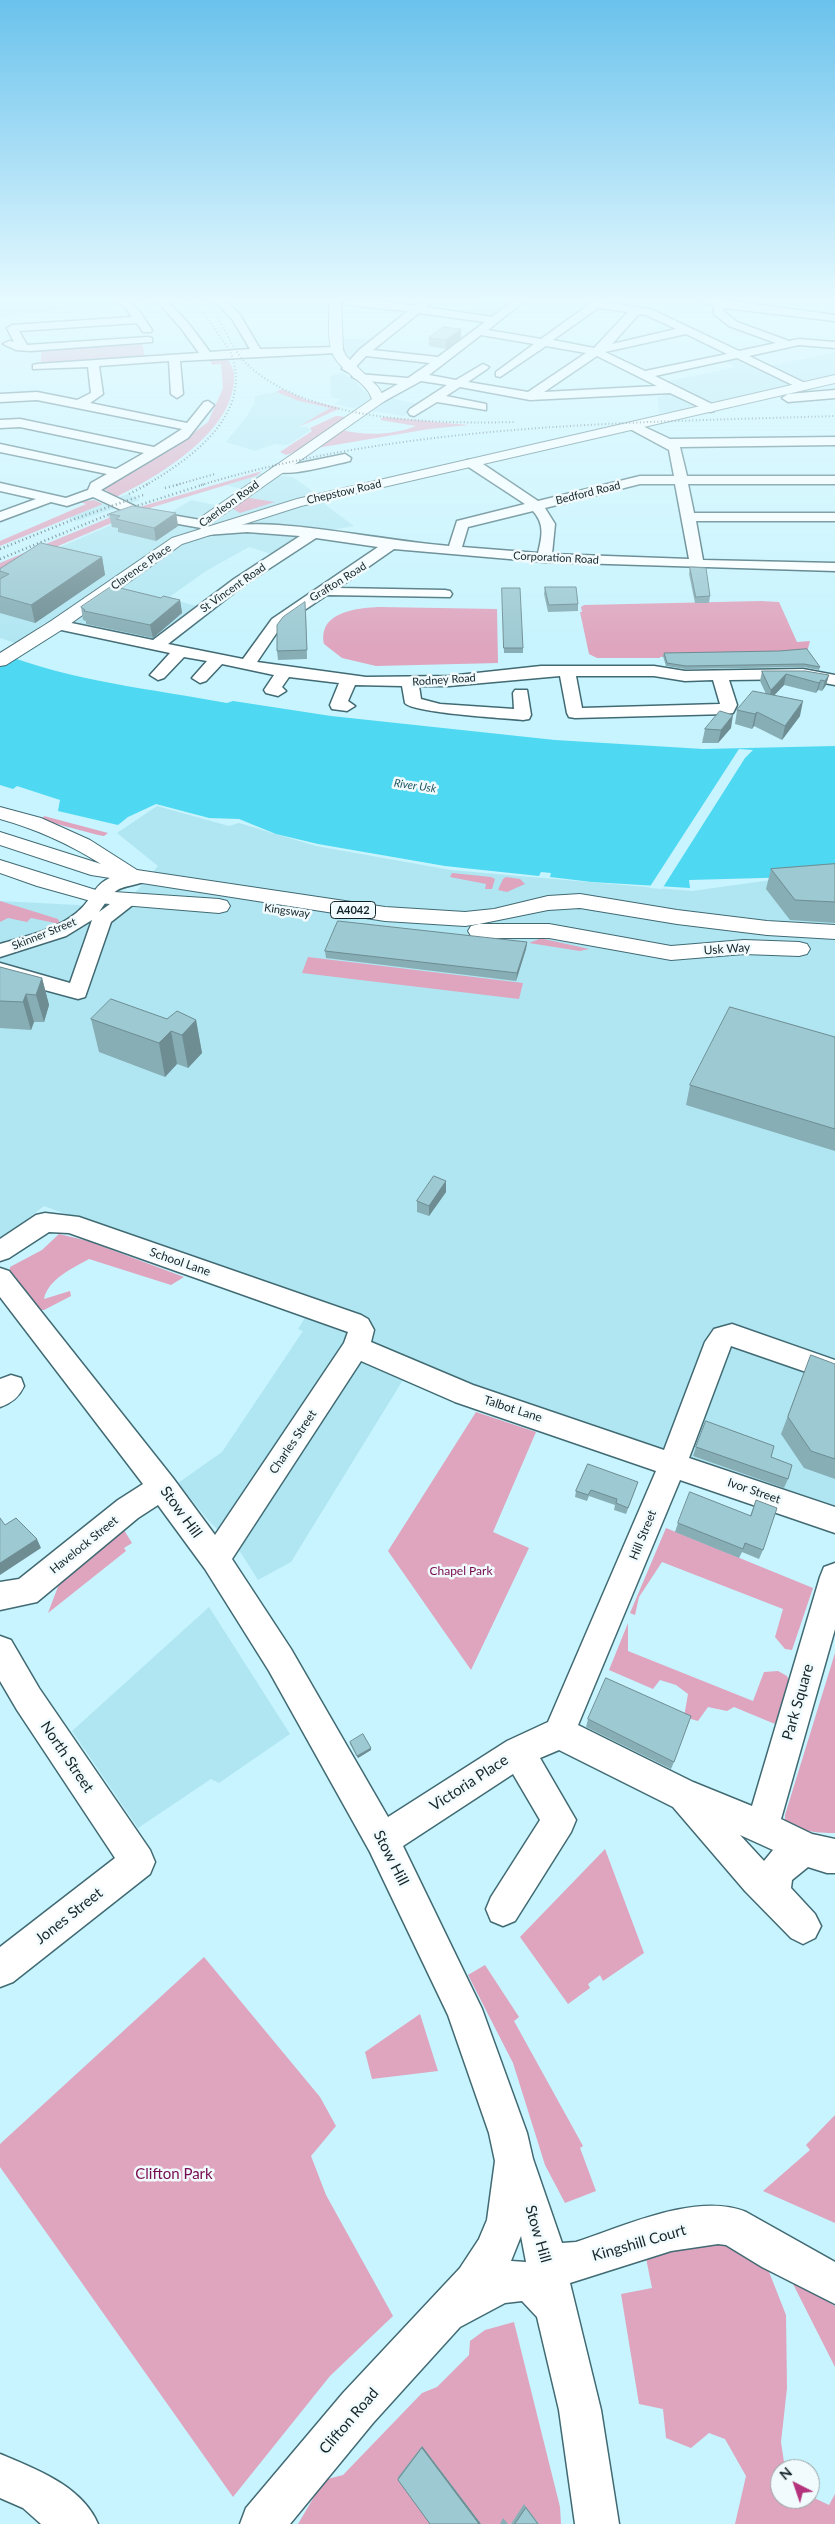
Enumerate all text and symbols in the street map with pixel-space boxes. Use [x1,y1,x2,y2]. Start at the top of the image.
street label: Chepstow Road [305,477,383,507]
street label: Caerleon Road [197,478,261,530]
street label: Bedford Road [554,479,622,507]
street label: Clarence Place [108,541,174,593]
street label: Corporation Road [513,549,599,567]
street label: Grafton Road [307,559,369,605]
street label: St Vincent Road [198,561,268,615]
street label: Rodney Road [412,671,476,689]
water label: River Usk [393,777,437,795]
street label: Kingsway [263,901,311,921]
road number: A4042 [330,902,376,918]
street label: Skinner Street [10,915,78,953]
street label: Usk Way [703,940,751,958]
street label: School Lane [148,1245,212,1279]
street label: Talbot Lane [482,1393,544,1425]
street label: Charles Street [266,1407,320,1477]
street label: Ivor Street [726,1475,782,1507]
street label: Stow Hill [156,1483,206,1541]
street label: Hill Street [627,1508,659,1562]
street label: Havelock Street [47,1513,121,1577]
park label: Chapel Park [429,1564,493,1578]
street label: Park Square [779,1662,817,1742]
street label: North Street [37,1718,97,1796]
street label: Victoria Place [426,1751,512,1815]
street label: Stow Hill [370,1828,412,1888]
street label: Jones Street [32,1884,106,1948]
park label: Clifton Park [135,2165,213,2183]
street label: Stow Hill [521,2203,555,2265]
street label: Kingshill Court [590,2221,688,2265]
street label: Clifton Road [316,2384,382,2458]
north arrow [770,2459,820,2509]
text: N [776,2463,795,2483]

